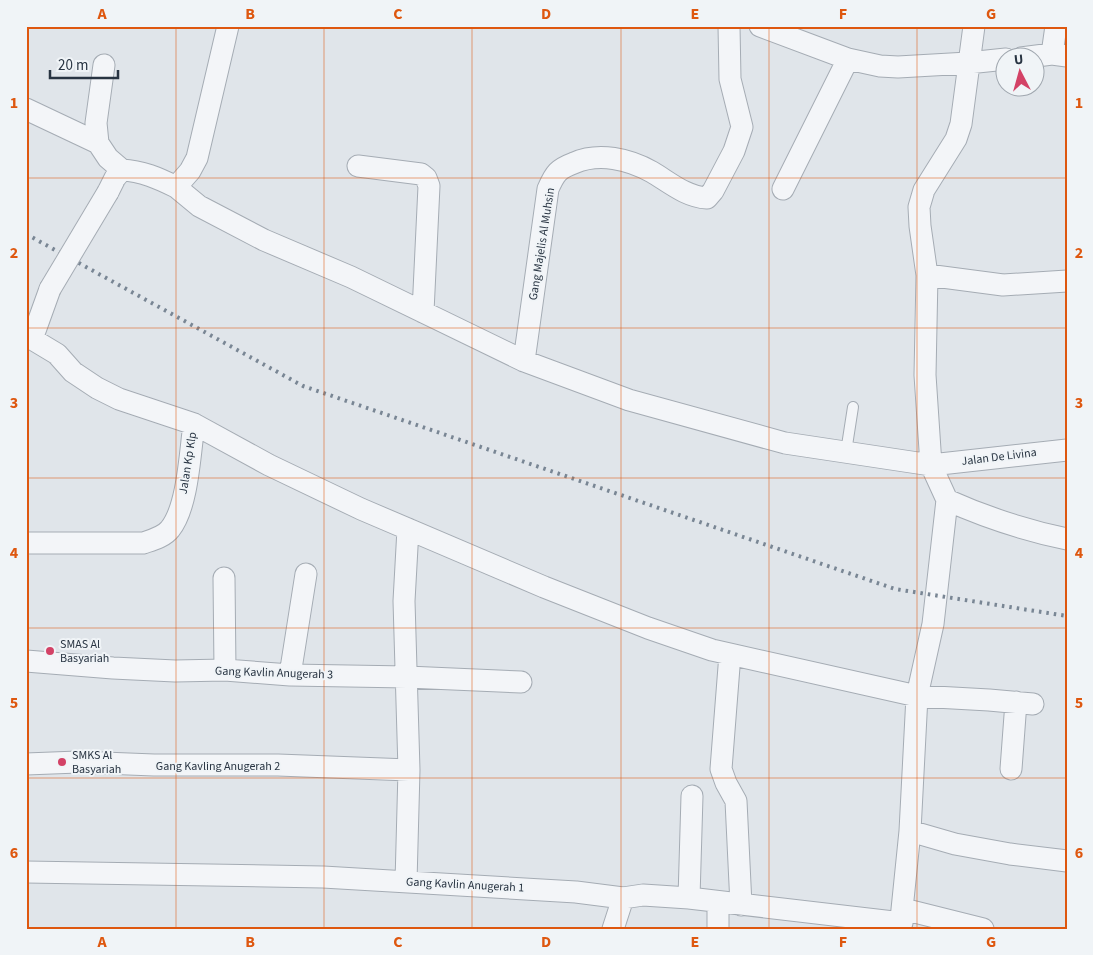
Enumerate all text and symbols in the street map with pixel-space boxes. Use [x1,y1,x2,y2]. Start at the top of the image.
text: A [96,3,107,25]
text: B [245,3,255,25]
text: C [393,3,403,25]
text: D [541,3,551,25]
text: E [691,3,699,25]
text: F [839,3,847,25]
text: G [986,3,996,25]
scale bar [50,48,118,80]
north arrow [996,48,1046,98]
text: U [1013,50,1024,70]
text: 20 m [58,55,88,76]
text: 1 [10,92,18,114]
text: 1 [1075,92,1083,114]
street label: Gang Majelis Al Muhsin [525,186,559,302]
text: 2 [10,242,18,264]
text: 2 [1075,242,1083,264]
text: 3 [10,392,18,414]
text: 3 [1075,392,1083,414]
street label: Jalan Kp Klp [175,430,201,495]
street label: Jalan De Livina [960,444,1038,470]
text: 4 [10,542,19,564]
text: 4 [1075,542,1084,564]
place label: SMAS Al Basyariah [60,636,109,667]
marker: SMAS Al Basyariah [44,645,56,657]
street label: Gang Kavlin Anugerah 3 [215,662,333,684]
text: 5 [10,692,18,714]
text: 5 [1075,692,1083,714]
place label: SMKS Al Basyariah [72,747,121,778]
marker: SMKS Al Basyariah [56,756,68,768]
street label: Gang Kavling Anugerah 2 [156,758,280,775]
text: 6 [10,842,18,864]
text: 6 [1075,842,1083,864]
street label: Gang Kavlin Anugerah 1 [405,873,525,897]
text: A [96,931,107,953]
text: B [245,931,255,953]
text: C [393,931,403,953]
text: D [541,931,551,953]
text: E [691,931,699,953]
text: F [839,931,847,953]
text: G [986,931,996,953]

